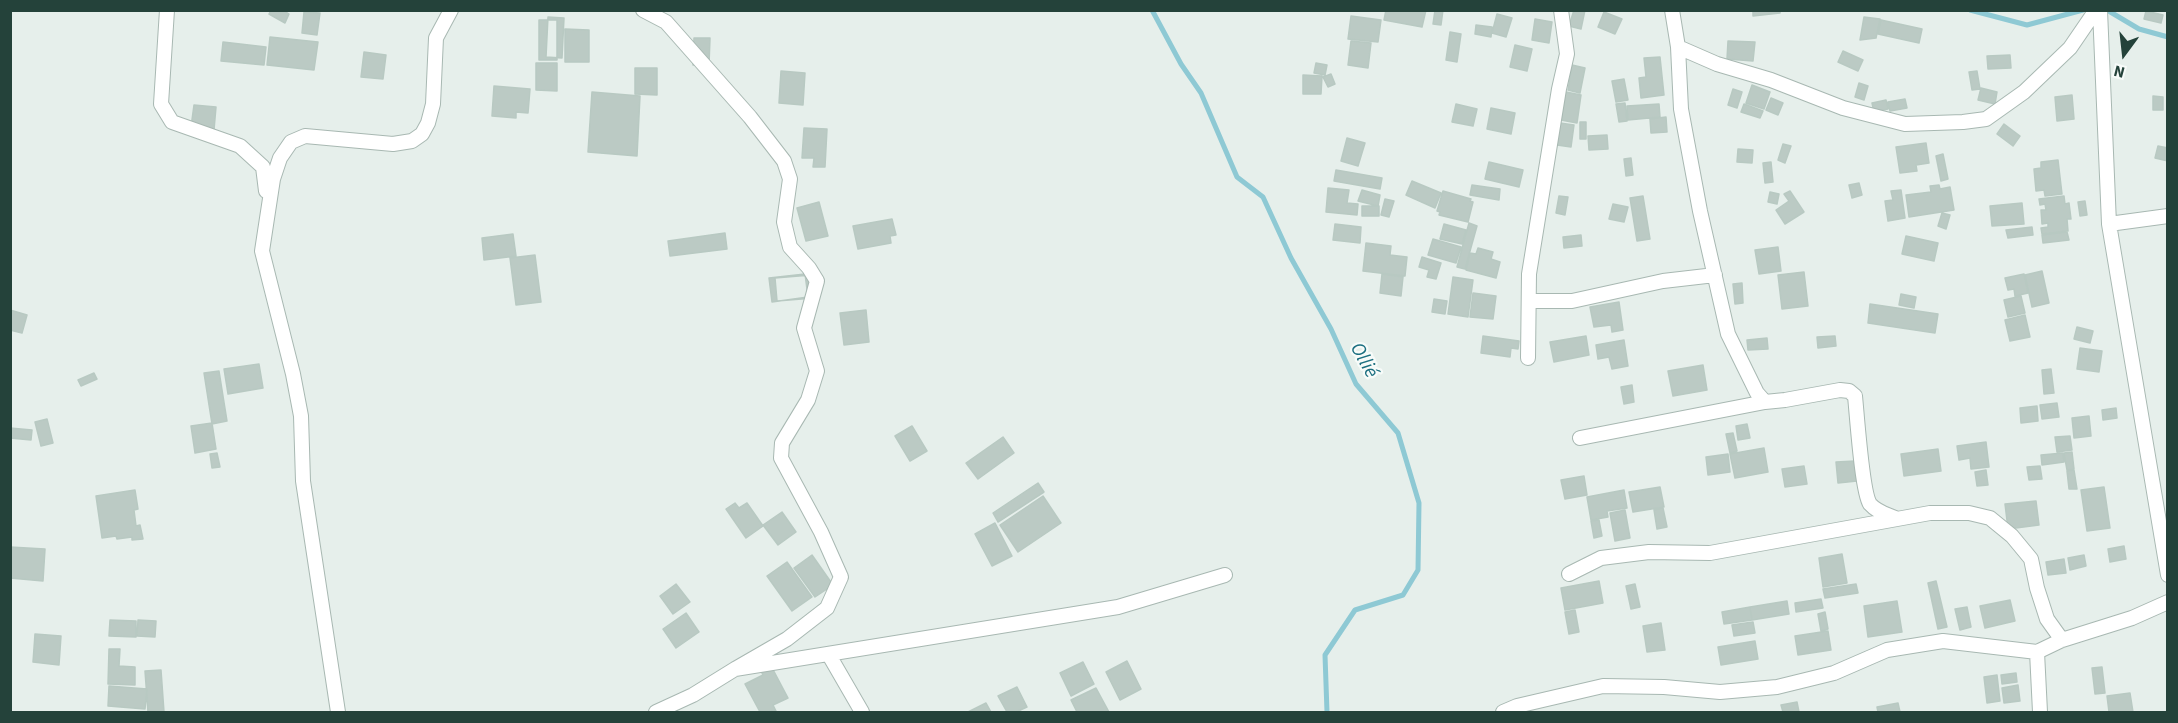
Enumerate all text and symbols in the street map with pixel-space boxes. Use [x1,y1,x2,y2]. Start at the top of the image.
north arrow [2094,24,2154,84]
text: N [2111,59,2127,83]
water label: Ollié [1344,339,1382,383]

